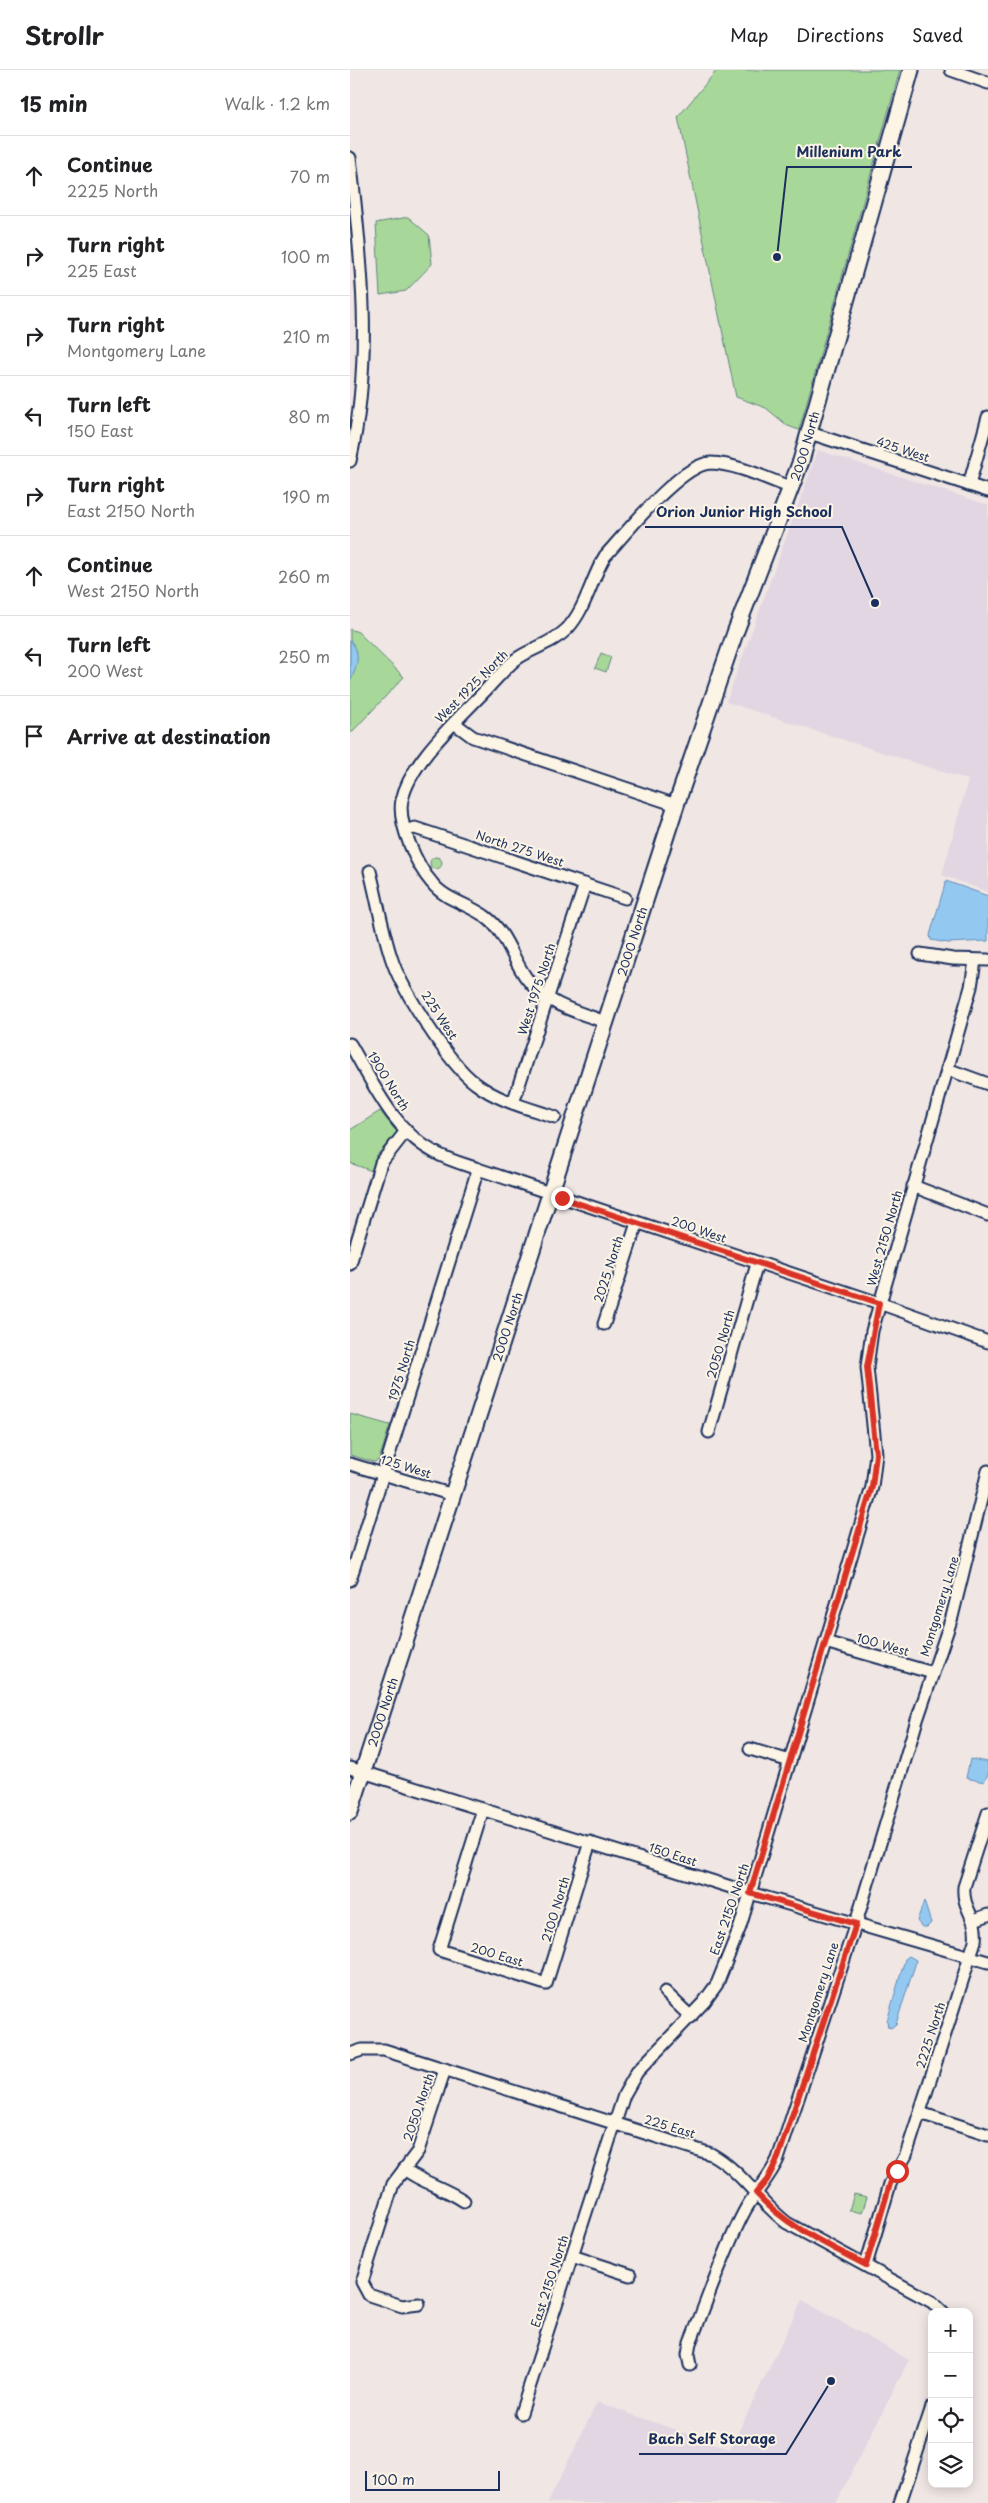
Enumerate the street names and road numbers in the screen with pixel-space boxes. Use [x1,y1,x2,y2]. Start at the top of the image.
street label: 2000 North [785,409,824,483]
street label: 425 West [874,432,932,466]
street label: West 1925 North [430,645,512,727]
street label: North 275 West [474,825,567,871]
street label: 2000 North [612,904,651,979]
street label: West 1975 North [513,941,559,1037]
street label: 225 West [417,987,463,1043]
street label: 1900 North [364,1048,414,1114]
street label: West 2150 North [862,1188,906,1288]
street label: 200 West [669,1211,729,1247]
street label: 2025 North [589,1233,627,1305]
street label: 2000 North [487,1290,527,1364]
street label: 2050 North [702,1307,738,1381]
street label: 1975 North [383,1337,419,1403]
street label: 125 West [378,1450,434,1482]
street label: Montgomery Lane [915,1553,963,1659]
street label: 100 West [855,1628,912,1660]
street label: 2000 North [363,1675,402,1749]
street label: 150 East [647,1838,700,1870]
street label: East 2150 North [705,1861,753,1957]
street label: 2100 North [536,1874,574,1944]
street label: 200 East [469,1937,526,1971]
street label: Montgomery Lane [793,1939,843,2044]
street label: 2225 North [911,2000,949,2070]
street label: 2050 North [398,2071,438,2143]
street label: 225 East [642,2110,698,2142]
street label: East 2150 North [526,2233,572,2329]

